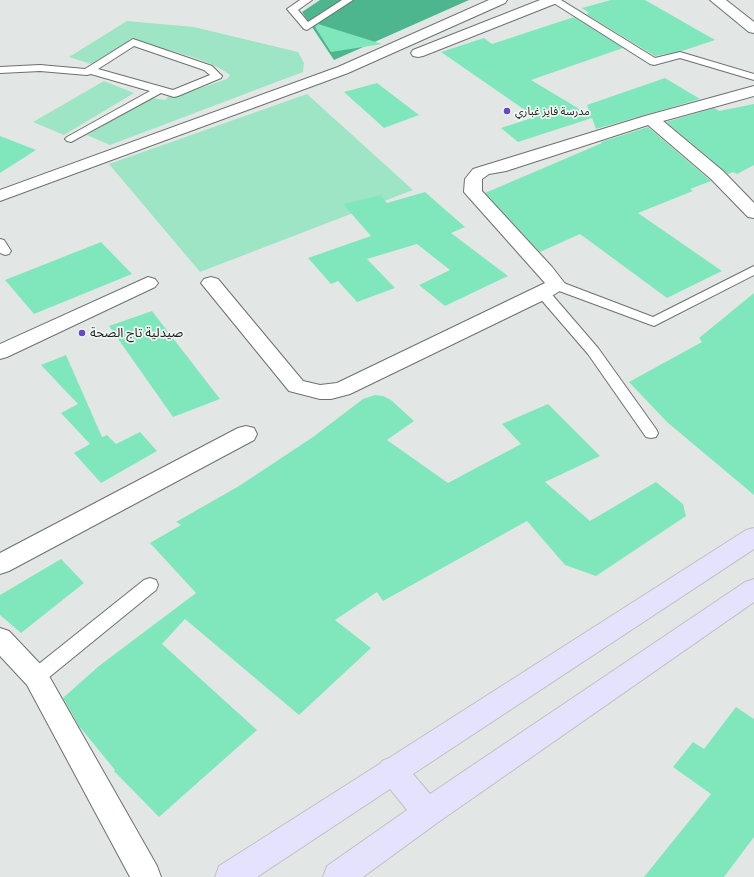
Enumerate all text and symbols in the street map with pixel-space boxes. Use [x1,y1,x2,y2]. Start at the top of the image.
place label: مدرسة فايز غباري [515,104,590,118]
marker: مدرسة فايز غباري [502,106,512,116]
place label: صيدلية تاج الصحة [90,325,183,341]
marker: صيدلية تاج الصحة [77,328,87,338]

